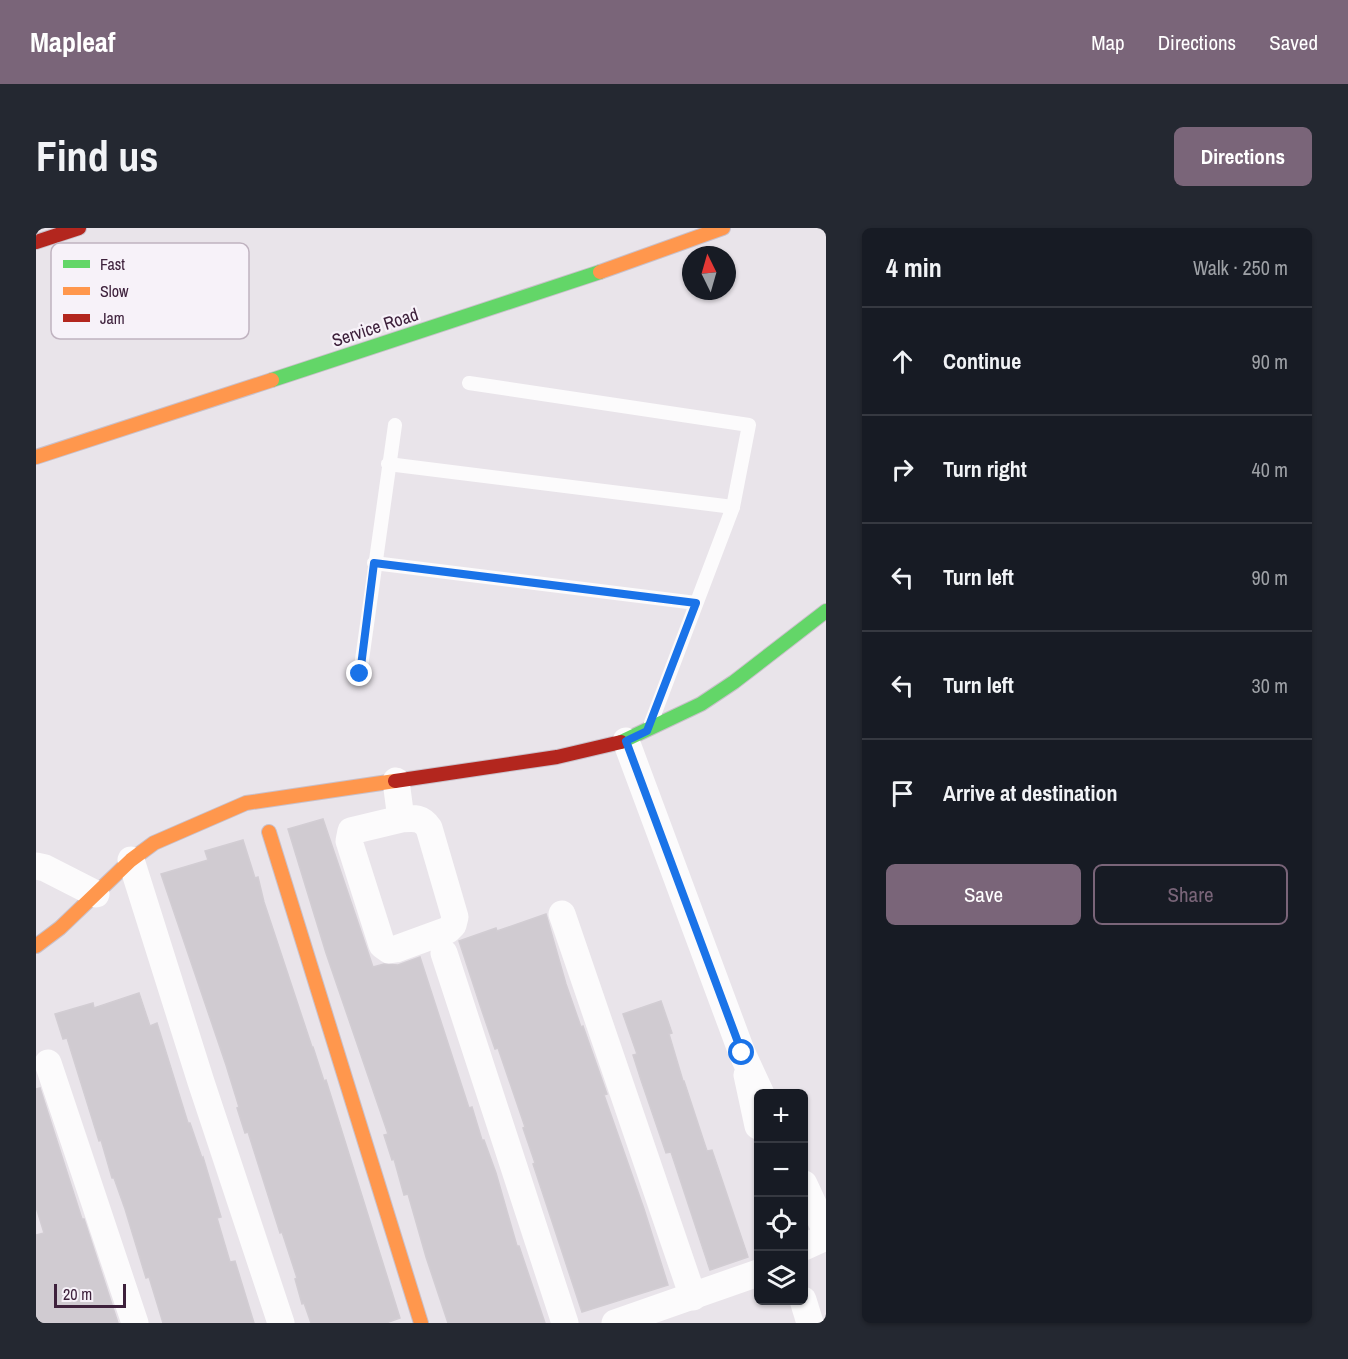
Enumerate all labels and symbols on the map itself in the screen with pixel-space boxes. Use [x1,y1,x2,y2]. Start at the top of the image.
legend [51,243,249,339]
north arrow [682,246,736,300]
text: Fast [100,253,125,275]
text: Slow [100,280,129,302]
street label: Service Road [329,301,421,353]
text: Jam [100,307,125,329]
route end [346,660,372,686]
route start [728,1039,754,1065]
scale bar [54,1281,126,1308]

